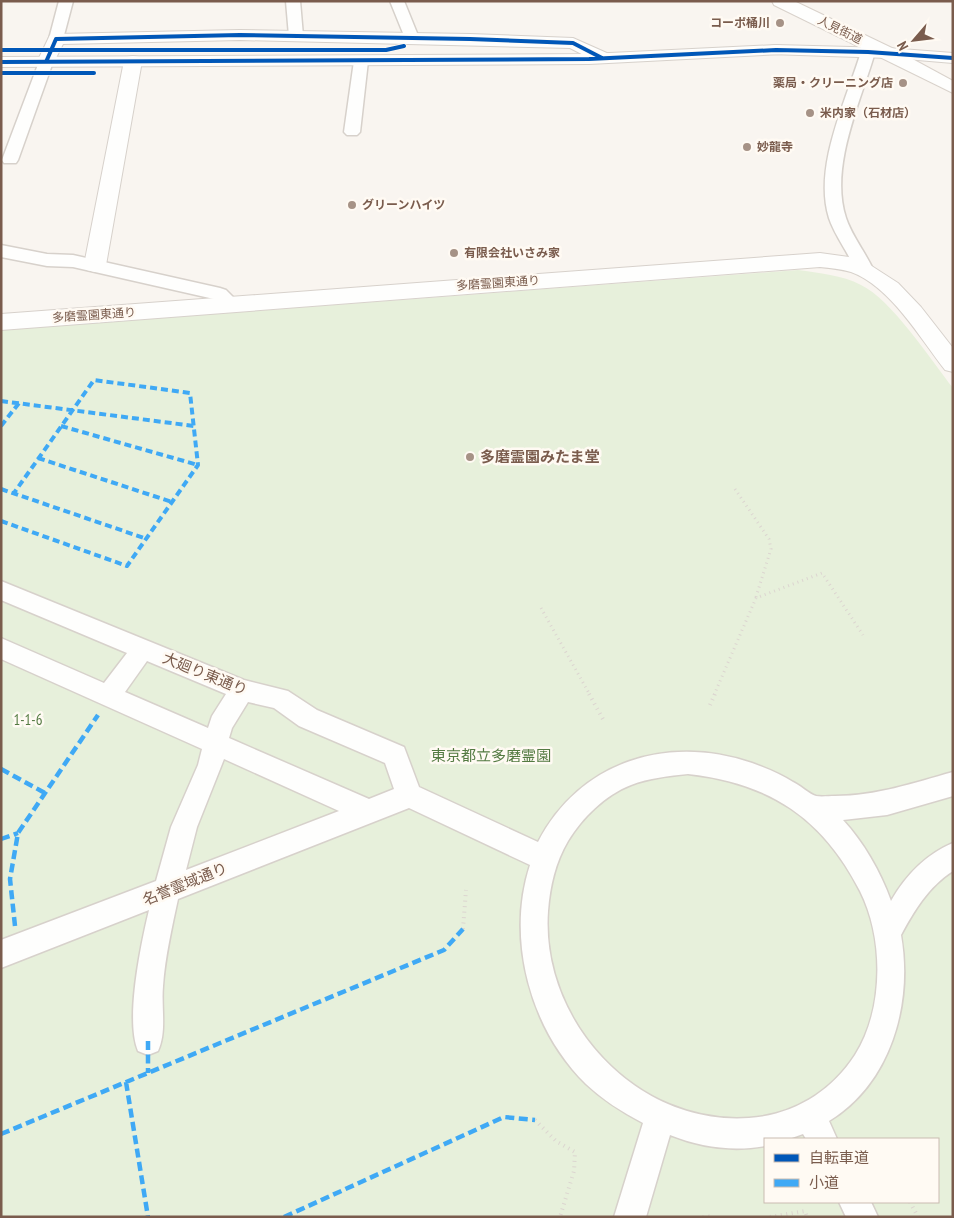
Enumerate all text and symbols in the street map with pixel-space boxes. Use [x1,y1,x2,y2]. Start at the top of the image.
street label: 人見街道 [815,12,865,47]
place label: コーポ桶川 [710,15,770,30]
north arrow [889,15,939,65]
marker: コーポ桶川 [774,17,786,29]
text: N [893,39,912,54]
place label: 薬局・クリーニング店 [773,75,893,90]
marker: 薬局・クリーニング店 [897,77,909,89]
place label: 米内家（石材店） [820,105,916,120]
marker: 米内家（石材店） [804,107,816,119]
place label: 妙龍寺 [757,139,793,154]
marker: 妙龍寺 [741,141,753,153]
place label: グリーンハイツ [362,197,445,212]
marker: グリーンハイツ [346,199,358,211]
place label: 有限会社いさみ家 [464,245,560,260]
marker: 有限会社いさみ家 [448,247,460,259]
street label: 多磨霊園東通り [456,272,540,293]
street label: 多磨霊園東通り [52,304,136,325]
place label: 多磨霊園みたま堂 [480,447,600,466]
marker: 多磨霊園みたま堂 [464,451,476,463]
street label: 大廻り東通り [160,648,250,699]
park label: 1-1-6 [14,710,43,729]
park label: 東京都立多磨霊園 [431,746,551,765]
street label: 名誉霊域通り [140,858,230,909]
legend [764,1138,939,1203]
text: 自転車道 [809,1148,869,1167]
text: 小道 [809,1173,839,1192]

